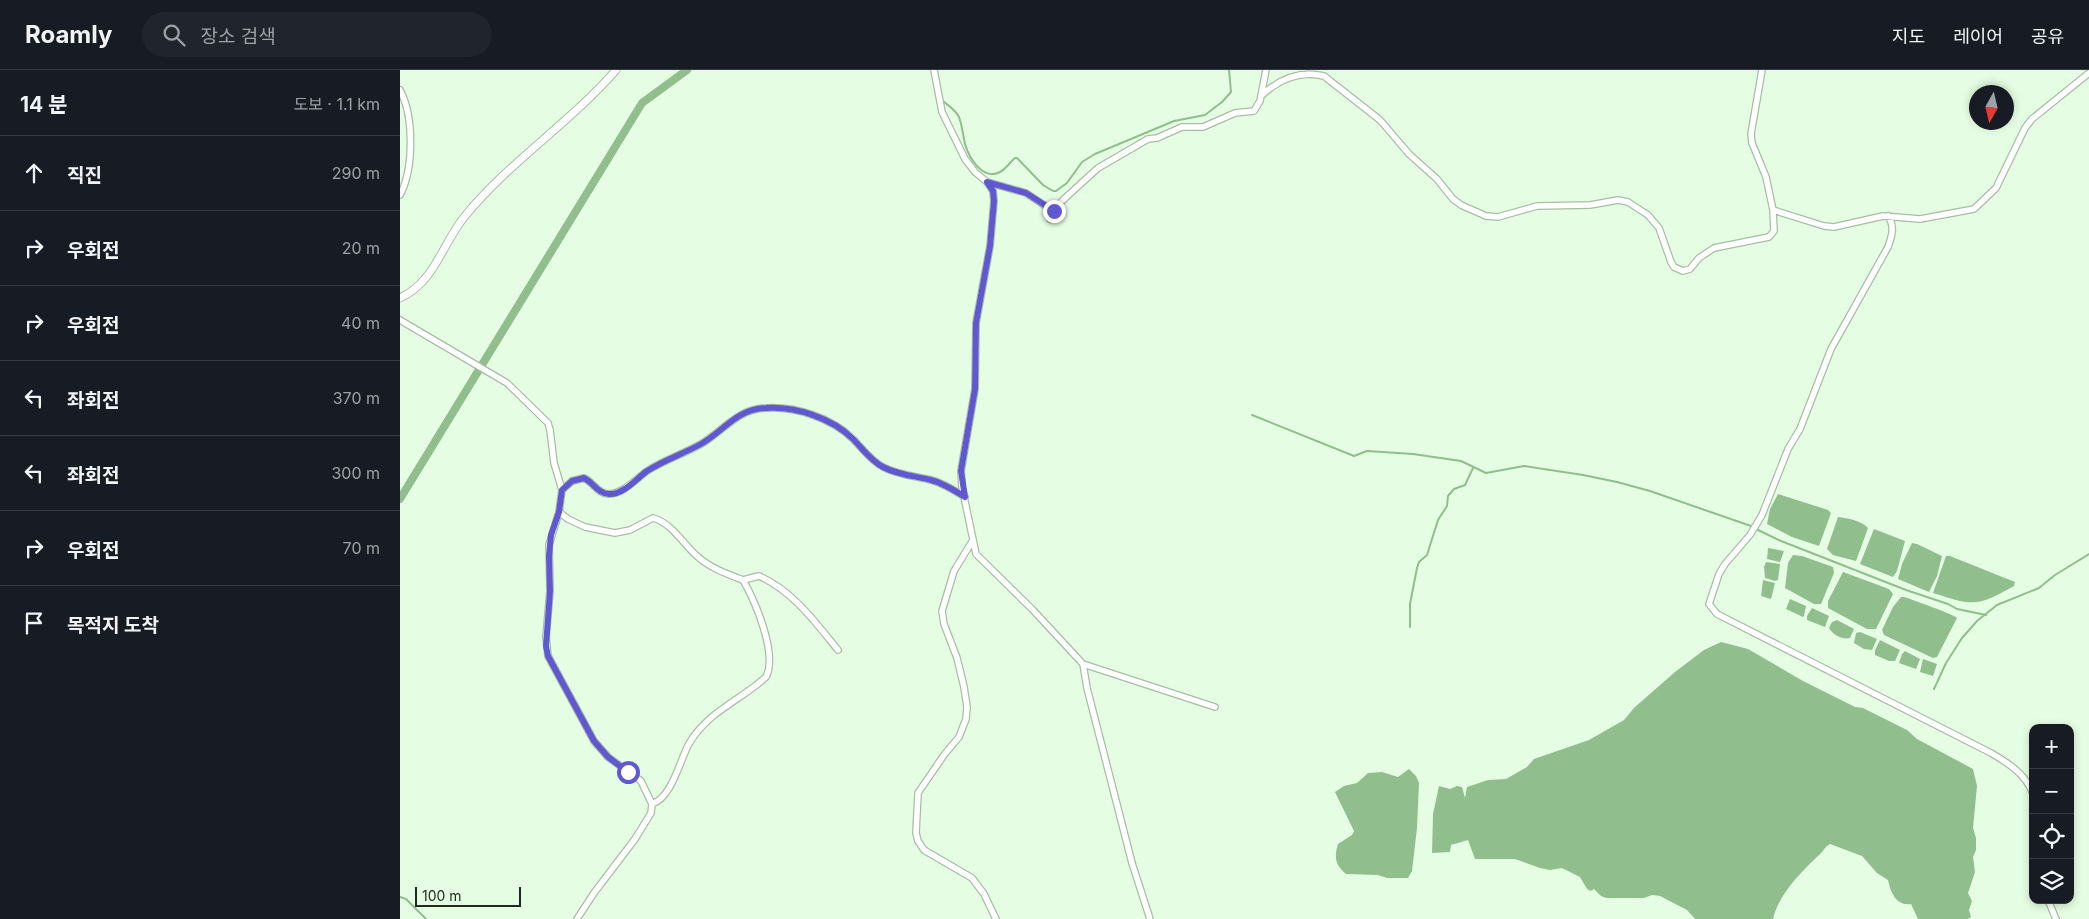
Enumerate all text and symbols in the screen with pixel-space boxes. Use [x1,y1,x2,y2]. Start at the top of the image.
search box [142,12,492,57]
text: Roamly [25,20,112,49]
icon: search [160,21,188,49]
text: 장소 검색 [200,25,276,48]
text: 지도 [1892,26,1925,47]
text: 레이어 [1953,26,2003,47]
text: 공유 [2031,26,2064,47]
north arrow [1969,85,2014,130]
text: 14 분 [20,92,68,117]
text: 도보 · 1.1 km [293,94,380,114]
icon: ahead [20,159,48,187]
text: 290 m [332,163,380,183]
text: 직진 [67,164,102,187]
route end [1043,200,1066,223]
icon: right [20,234,48,262]
text: 20 m [342,238,380,258]
text: 우회전 [67,239,119,262]
icon: right [20,309,48,337]
text: 40 m [341,313,380,333]
text: 우회전 [67,314,119,337]
icon: left [20,384,48,412]
text: 370 m [333,388,380,408]
text: 좌회전 [67,389,119,412]
icon: left [20,459,48,487]
text: 300 m [331,463,380,483]
text: 좌회전 [67,464,119,487]
icon: right [20,534,48,562]
text: 70 m [343,538,380,558]
text: 우회전 [67,539,119,562]
icon: arrive [20,609,48,637]
text: 목적지 도착 [67,614,159,637]
map controls [2029,724,2074,904]
button: + [2029,724,2074,769]
route start [617,761,640,784]
button: − [2029,769,2074,814]
button: locate [2029,814,2074,859]
button: layers [2029,859,2074,904]
scale bar [415,884,521,907]
text: 100 m [422,887,462,904]

